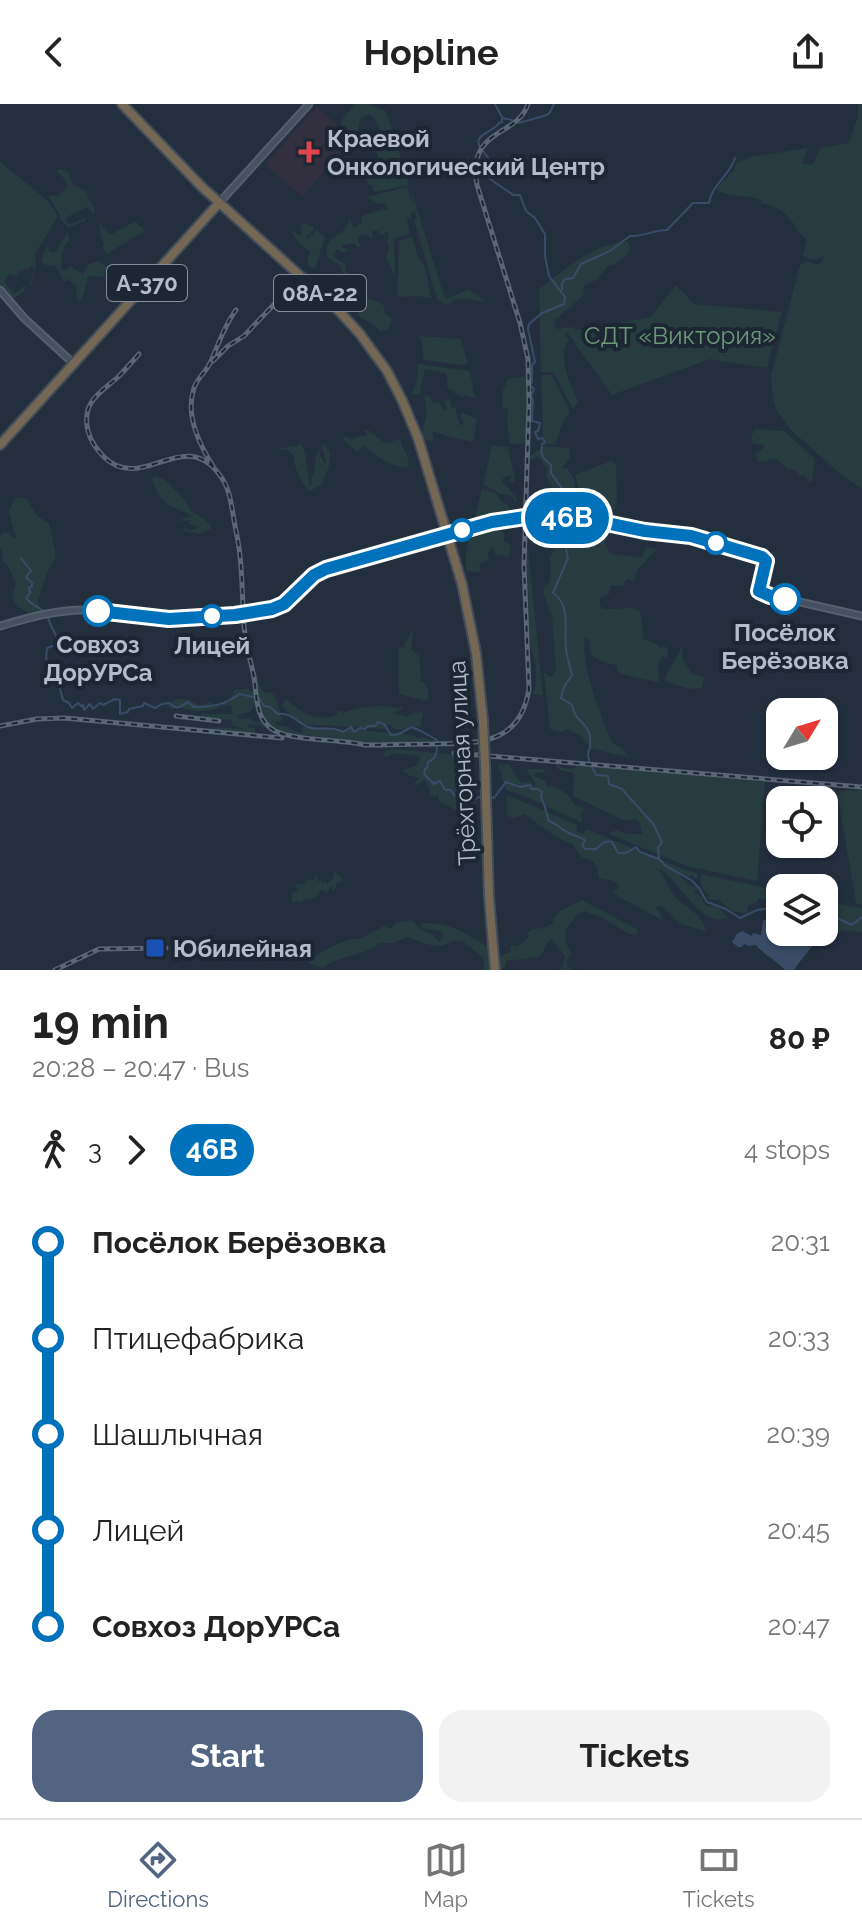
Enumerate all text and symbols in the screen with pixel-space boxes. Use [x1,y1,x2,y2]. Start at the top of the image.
icon: back [32,30,76,74]
icon: share [786,30,830,74]
text: Hopline [363,31,499,73]
place label: Краевой Онкологический Центр [327,124,605,181]
marker: Краевой Онкологический Центр [298,141,320,163]
road number: А-370 [107,265,187,301]
road number: 08А-22 [274,275,366,311]
park label: СДТ «Виктория» [584,321,776,350]
line badge: 46В [521,492,613,544]
text: 46В [541,501,593,534]
unlabelled marker [451,519,473,541]
unlabelled marker [705,532,727,554]
marker: Посёлок Берёзовка [770,584,800,614]
marker: Совхоз ДорУPCа [83,596,113,626]
marker: Лицей [201,605,223,627]
place label: Посёлок Берёзовка [721,618,849,675]
place label: Совхоз ДорУPCа [43,630,153,687]
place label: Лицей [174,631,250,660]
street label: Трёхгорная улица [442,660,482,866]
north arrow [766,698,838,770]
map controls [766,698,838,946]
button: locate [766,786,838,858]
button: layers [766,874,838,946]
place label: Юбилейная [173,934,312,963]
marker: Юбилейная [144,937,166,959]
text: 19 min [32,997,169,1048]
text: 80 ₽ [769,1021,830,1056]
text: 20:28 – 20:47 · Bus [32,1053,249,1083]
icon: walk [32,1128,76,1172]
icon: forward [114,1128,158,1172]
text: 46В [186,1133,238,1166]
text: 3 [88,1135,102,1165]
text: 4 stops [744,1135,830,1165]
text: Посёлок Берёзовка [92,1225,386,1260]
text: 20:31 [771,1227,830,1257]
text: Птицефабрика [92,1321,304,1356]
text: 20:33 [768,1323,830,1353]
text: Шашлычная [92,1417,263,1452]
text: 20:39 [767,1419,830,1449]
text: Лицей [92,1513,184,1548]
text: 20:45 [767,1515,830,1545]
text: Совхоз ДорУPCа [92,1609,340,1644]
text: 20:47 [768,1611,830,1641]
button: Start [32,1710,423,1802]
button: Tickets [439,1710,830,1802]
tab: Directions [107,1838,209,1912]
tab: Map [423,1838,468,1912]
tab: Tickets [683,1838,755,1912]

